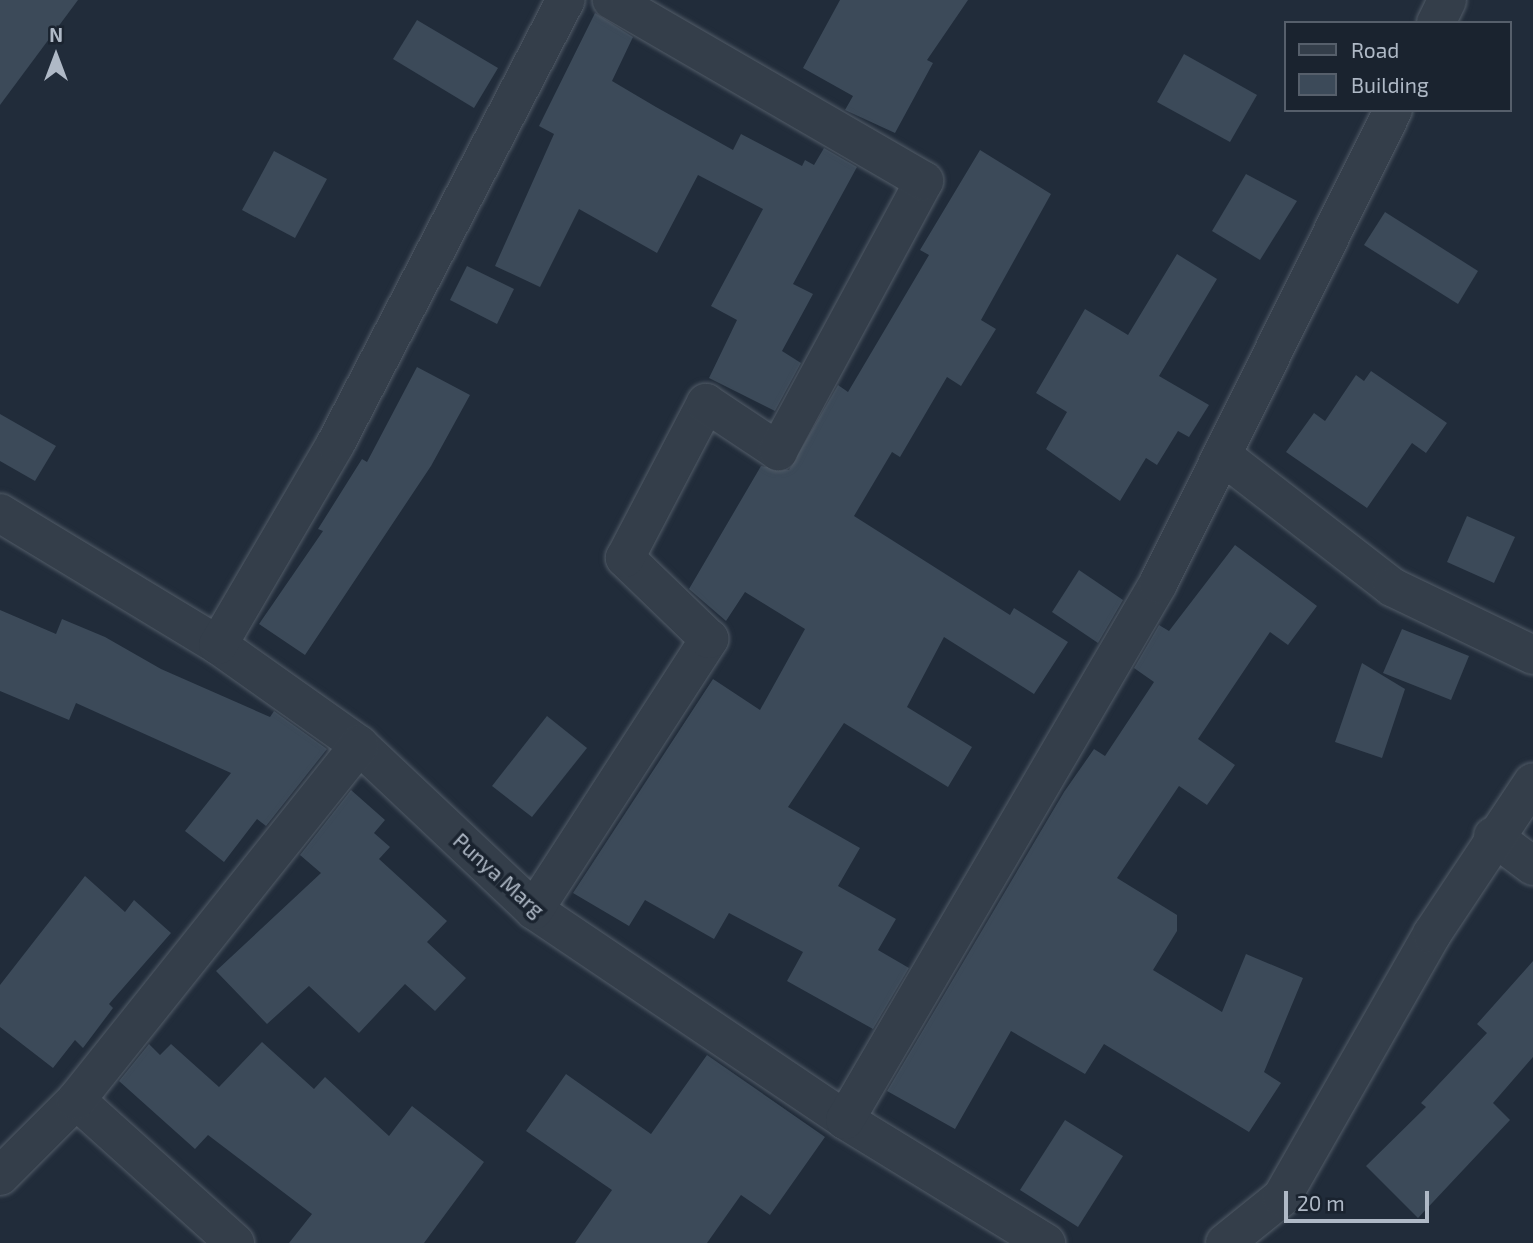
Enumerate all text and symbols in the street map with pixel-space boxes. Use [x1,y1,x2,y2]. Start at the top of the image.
north arrow [21,21,91,91]
legend [1284,21,1512,112]
text: N [49,23,63,46]
text: Road [1351,37,1399,62]
text: Building [1351,72,1429,97]
street label: Punya Marg [448,828,550,922]
scale bar [1288,1176,1433,1220]
text: 20 m [1297,1190,1345,1215]

